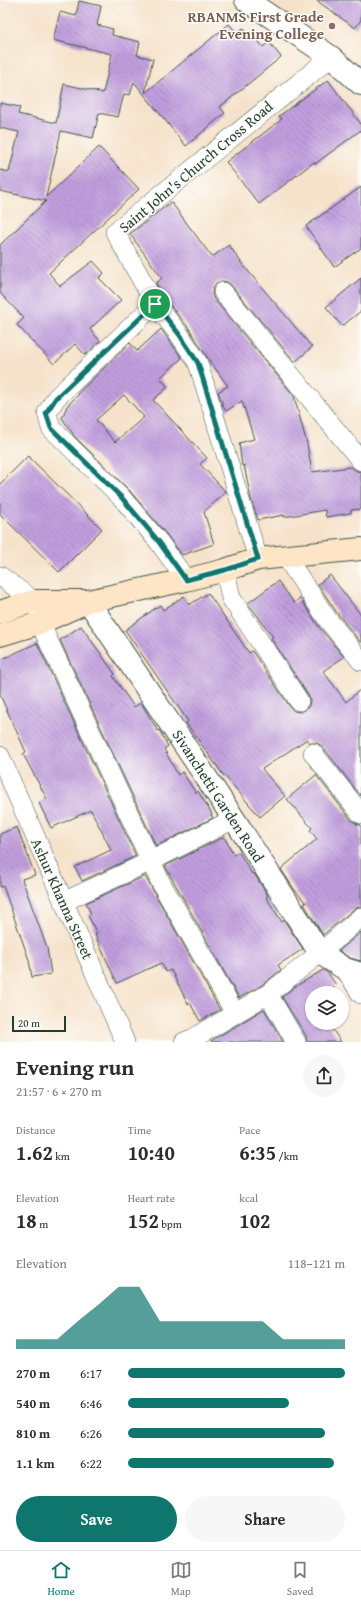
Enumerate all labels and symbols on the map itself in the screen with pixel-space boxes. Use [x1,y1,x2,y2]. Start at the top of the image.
place label: RBANMS First Grade Evening College [187,6,324,44]
marker: RBANMS First Grade Evening College [327,21,337,31]
street label: Saint John's Church Cross Road [114,96,277,237]
pin [138,287,172,321]
street label: Sivanchetti Garden Road [168,725,269,866]
street label: Ashur Khanna Street [26,835,99,963]
scale bar [12,1014,66,1033]

